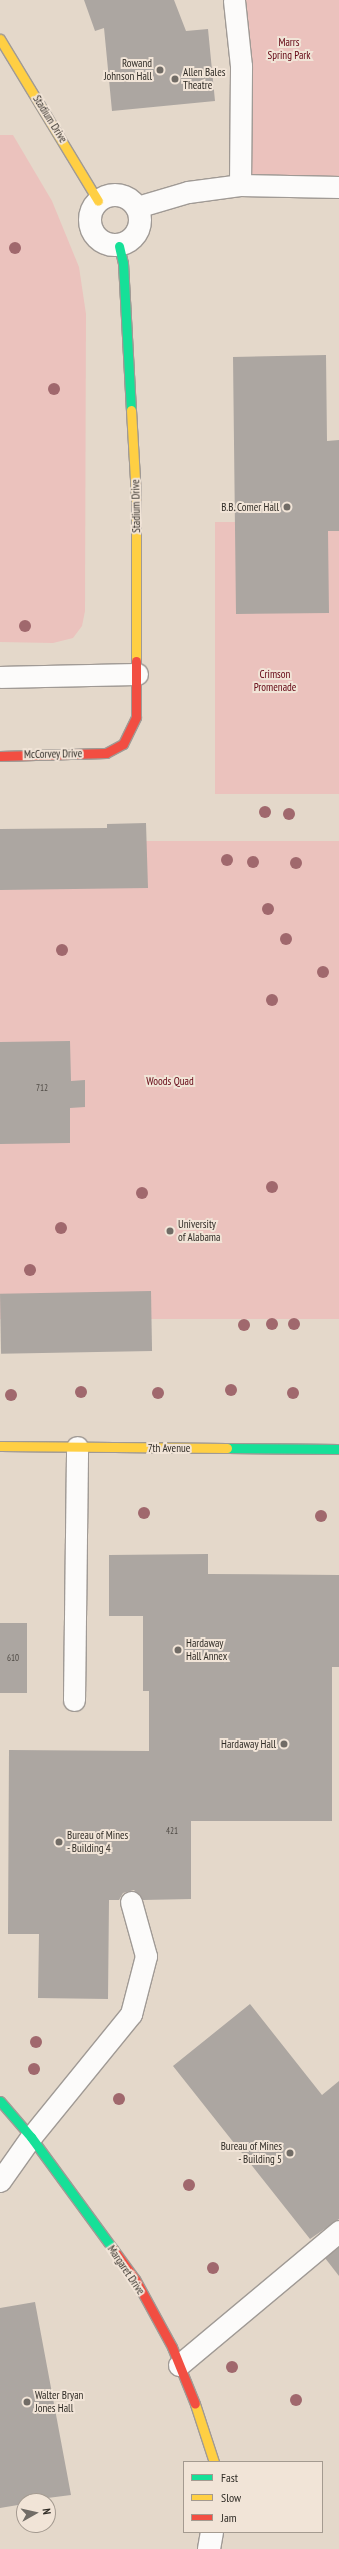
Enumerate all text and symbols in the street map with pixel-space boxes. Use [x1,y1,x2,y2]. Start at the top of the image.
park label: Marrs Spring Park [267,36,311,62]
place label: Rowand Johnson Hall [104,57,152,83]
marker: Rowand Johnson Hall [155,65,165,75]
place label: Allen Bales Theatre [183,66,225,92]
marker: Allen Bales Theatre [170,74,180,84]
street label: Stadium Drive [30,93,70,145]
street label: Stadium Drive [129,479,143,533]
place label: B.B. Comer Hall [220,500,279,514]
marker: B.B. Comer Hall [282,502,292,512]
park label: Crimson Promenade [254,668,296,694]
street label: McCorvey Drive [24,747,82,761]
park label: Woods Quad [146,1074,194,1088]
house number: 712 [36,1083,48,1093]
place label: University of Alabama [178,1218,221,1244]
marker: University of Alabama [165,1226,175,1236]
street label: 7th Avenue [148,1441,190,1455]
place label: Hardaway Hall Annex [186,1637,227,1663]
marker: Hardaway Hall Annex [173,1645,183,1655]
house number: 610 [7,1653,19,1663]
place label: Hardaway Hall [221,1737,276,1751]
marker: Hardaway Hall [279,1739,289,1749]
house number: 421 [166,1826,178,1836]
place label: Bureau of Mines - Building 4 [67,1829,128,1855]
marker: Bureau of Mines - Building 4 [54,1837,64,1847]
place label: Bureau of Mines - Building 5 [221,2140,282,2166]
marker: Bureau of Mines - Building 5 [285,2148,295,2158]
street label: Margaret Drive [105,2243,147,2297]
place label: Walter Bryan Jones Hall [35,2389,83,2415]
marker: Walter Bryan Jones Hall [22,2397,32,2407]
legend [183,2461,323,2533]
text: Fast [221,2470,238,2485]
text: Slow [221,2490,241,2505]
north arrow [16,2493,56,2533]
text: N [40,2508,54,2515]
text: Jam [221,2510,237,2525]

